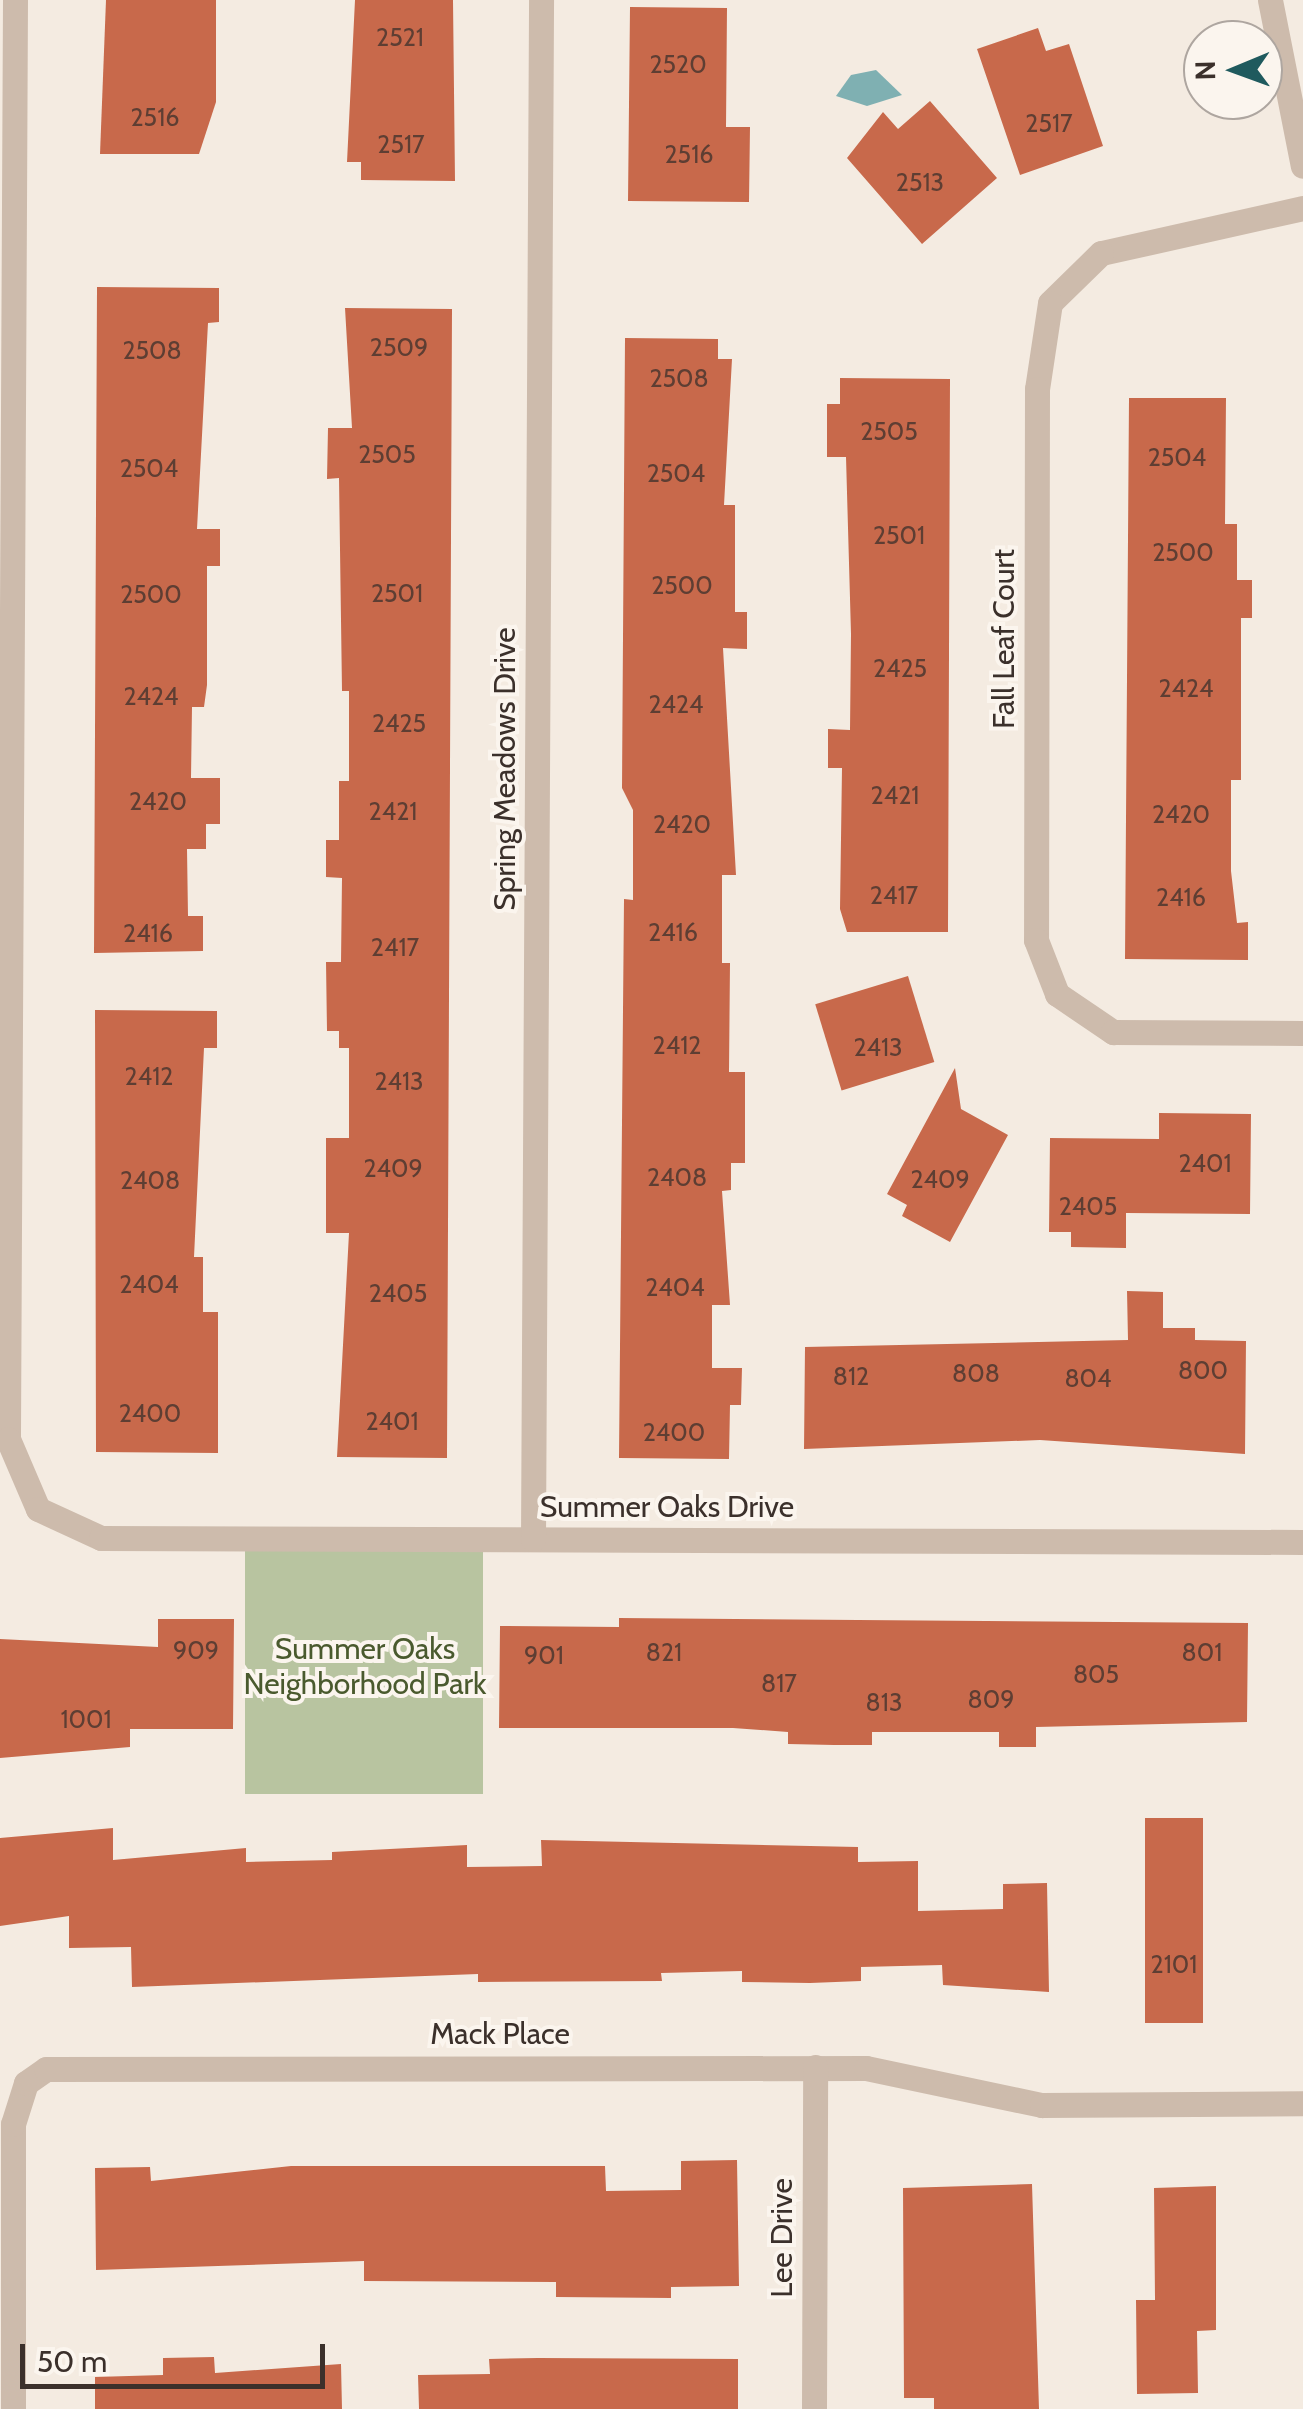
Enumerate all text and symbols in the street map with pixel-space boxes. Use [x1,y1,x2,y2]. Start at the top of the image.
north arrow [1183,20,1283,120]
house number: 2521 [376,22,424,52]
house number: 2520 [649,49,707,79]
text: N [1188,60,1222,81]
house number: 2516 [131,102,179,132]
house number: 2517 [1025,108,1073,138]
house number: 2517 [377,129,425,159]
house number: 2516 [665,139,713,169]
house number: 2513 [896,167,944,197]
house number: 2509 [370,332,428,362]
house number: 2508 [122,335,182,365]
house number: 2508 [649,363,709,393]
house number: 2505 [860,416,918,446]
house number: 2505 [358,439,416,469]
house number: 2504 [1148,442,1206,472]
house number: 2504 [120,453,178,483]
house number: 2504 [647,458,705,488]
house number: 2501 [873,520,925,550]
house number: 2500 [1152,537,1214,567]
street label: Fall Leaf Court [986,549,1022,729]
house number: 2500 [651,570,713,600]
house number: 2501 [371,578,423,608]
house number: 2500 [120,579,182,609]
street label: Spring Meadows Drive [487,627,523,911]
house number: 2425 [873,653,927,683]
house number: 2424 [1158,673,1214,703]
house number: 2424 [123,681,179,711]
house number: 2424 [648,689,704,719]
house number: 2425 [372,708,426,738]
house number: 2421 [871,780,919,810]
house number: 2420 [129,786,187,816]
house number: 2421 [369,796,417,826]
house number: 2420 [1152,799,1210,829]
house number: 2420 [653,809,711,839]
house number: 2417 [870,880,918,910]
house number: 2416 [1156,882,1206,912]
house number: 2416 [648,917,698,947]
house number: 2416 [123,918,173,948]
house number: 2417 [371,932,419,962]
house number: 2412 [653,1030,701,1060]
house number: 2413 [853,1032,903,1062]
house number: 2412 [125,1061,173,1091]
house number: 2413 [374,1066,424,1096]
house number: 2401 [1178,1148,1232,1178]
house number: 2409 [363,1153,423,1183]
house number: 2408 [647,1162,707,1192]
house number: 2409 [910,1164,970,1194]
house number: 2408 [120,1165,180,1195]
house number: 2405 [1059,1191,1117,1221]
house number: 2404 [119,1269,179,1299]
house number: 2404 [645,1272,705,1302]
house number: 2405 [369,1278,427,1308]
house number: 800 [1178,1355,1228,1385]
house number: 808 [952,1358,1000,1388]
house number: 812 [833,1361,869,1391]
house number: 804 [1064,1363,1112,1393]
house number: 2400 [119,1398,181,1428]
house number: 2401 [365,1406,419,1436]
house number: 2400 [643,1417,705,1447]
street label: Summer Oaks Drive [540,1489,794,1525]
park label: Summer Oaks Neighborhood Park [244,1631,486,1702]
house number: 909 [173,1635,219,1665]
house number: 821 [646,1637,682,1667]
house number: 801 [1182,1637,1222,1667]
house number: 901 [524,1640,564,1670]
house number: 805 [1073,1659,1119,1689]
house number: 817 [761,1668,797,1698]
house number: 809 [968,1684,1014,1714]
house number: 813 [866,1687,902,1717]
house number: 1001 [60,1704,112,1734]
house number: 2101 [1151,1949,1197,1979]
street label: Mack Place [430,2016,570,2052]
street label: Lee Drive [764,2178,800,2298]
scale bar [25,2324,330,2386]
text: 50 m [37,2343,107,2380]

